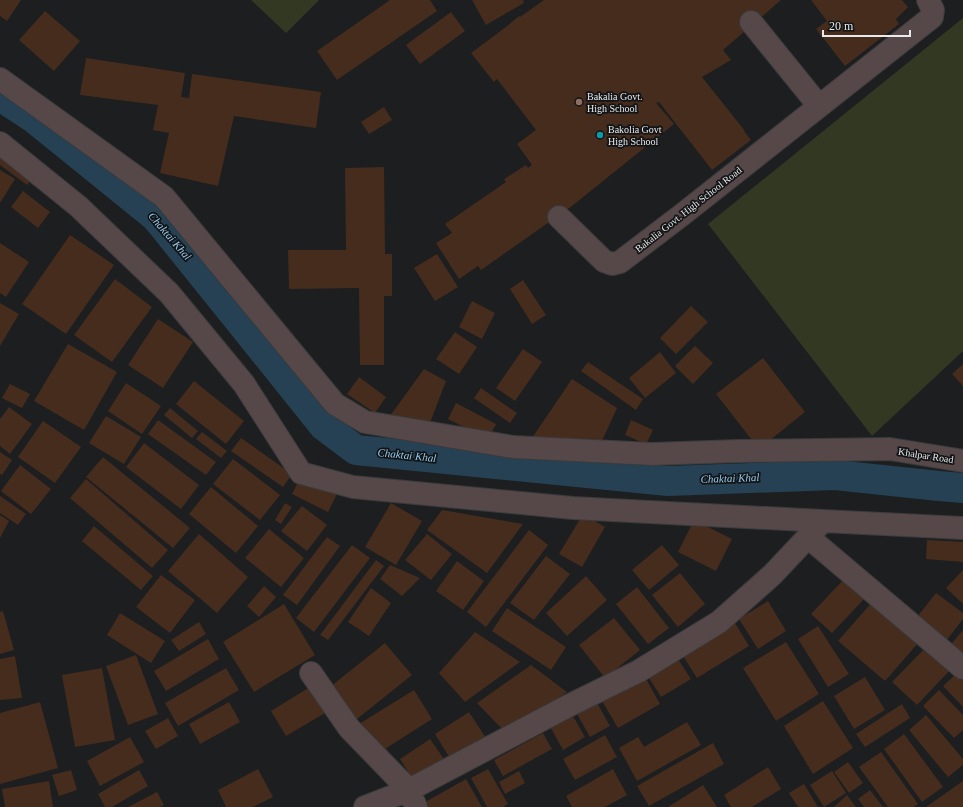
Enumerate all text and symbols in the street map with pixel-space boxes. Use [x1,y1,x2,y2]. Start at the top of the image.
scale bar [823,12,910,38]
text: 20 m [829,19,854,33]
place label: Bakalia Govt. High School [587,91,643,114]
marker: Bakalia Govt. High School [574,97,584,107]
place label: Bakolia Govt High School [608,124,662,147]
marker: Bakolia Govt High School [595,130,605,140]
street label: Bakalia Govt. High School Road [633,164,744,254]
water label: Chaktai Khal [146,210,194,262]
water label: Chaktai Khal [377,446,437,464]
street label: Khalpar Road [897,446,954,465]
water label: Chaktai Khal [700,471,760,485]

